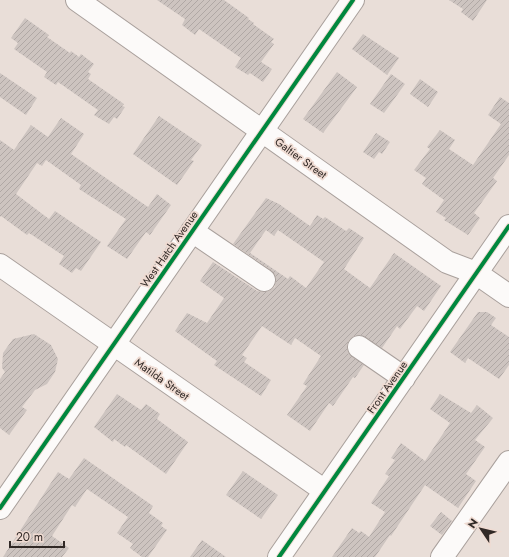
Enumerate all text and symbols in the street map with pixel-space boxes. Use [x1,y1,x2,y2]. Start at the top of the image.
street label: Galtier Street [272,134,331,183]
street label: West Hatch Avenue [137,207,202,291]
street label: Matilda Street [131,354,193,404]
street label: Front Avenue [363,357,411,417]
north arrow [461,509,501,549]
text: N [464,515,482,531]
scale bar [10,523,64,549]
text: 20 m [16,528,43,546]

